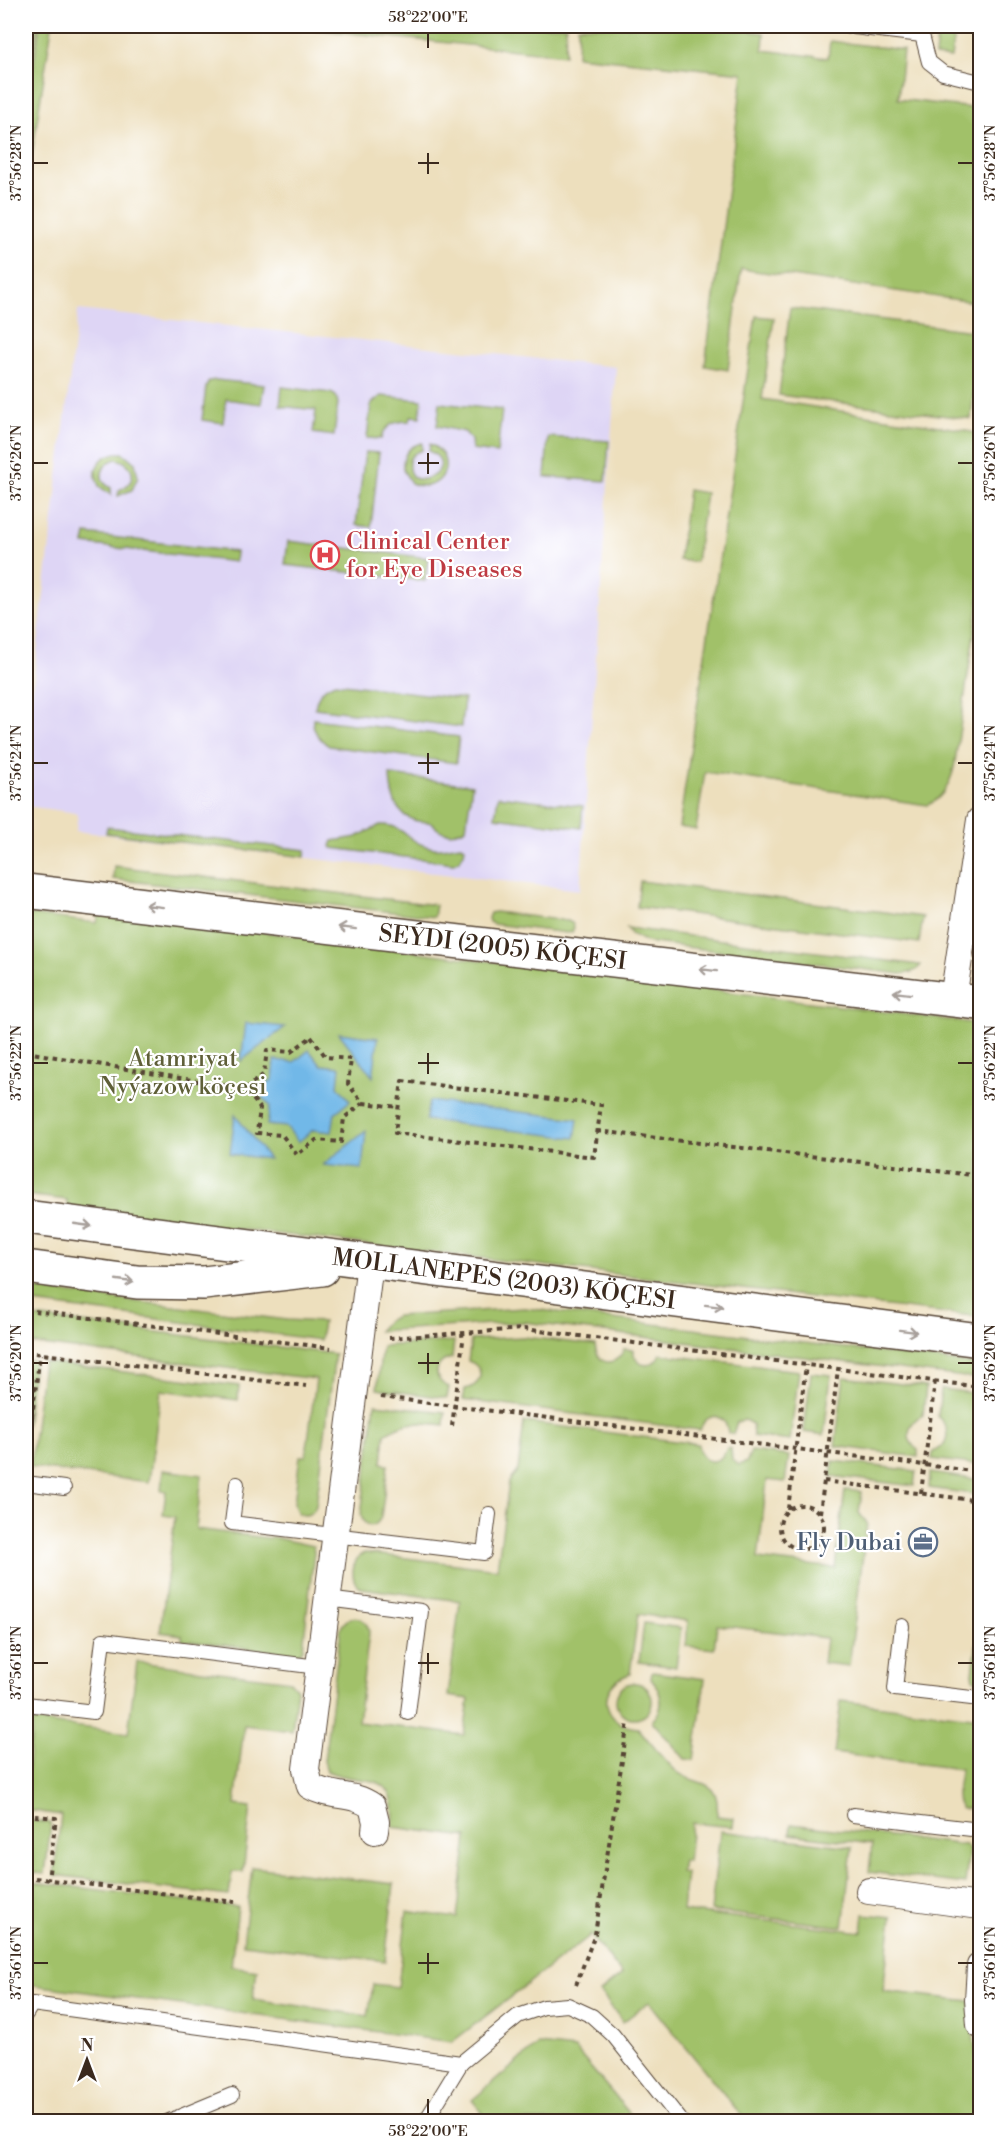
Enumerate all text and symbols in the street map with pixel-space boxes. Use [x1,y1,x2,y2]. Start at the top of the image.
text: 58°22'00"E [388,8,468,27]
text: 37°56'28"N [7,125,26,201]
text: 37°56'28"N [981,125,1000,201]
text: 37°56'26"N [7,425,26,501]
text: 37°56'26"N [981,425,1000,501]
place label: Clinical Center for Eye Diseases [346,527,522,585]
hospital icon: Clinical Center for Eye Diseases [309,539,341,571]
text: 37°56'24"N [7,725,26,801]
text: 37°56'24"N [981,725,1000,801]
one-way arrow [144,900,164,911]
street label: SEÝDI (2005) KÖÇESI [377,919,628,977]
one-way arrow [338,922,358,933]
one-way arrow [698,965,718,976]
one-way arrow [892,987,912,998]
text: 37°56'22"N [7,1025,26,1101]
text: 37°56'22"N [981,1025,1000,1101]
park label: Atamriyat Nyýazow köçesi [99,1044,267,1102]
one-way arrow [73,1219,93,1230]
street label: MOLLANEPES (2003) KÖÇESI [331,1243,677,1317]
one-way arrow [115,1275,134,1286]
one-way arrow [704,1301,724,1312]
text: 37°56'20"N [7,1324,26,1402]
text: 37°56'20"N [981,1324,1000,1402]
one-way arrow [897,1326,917,1337]
office icon: Fly Dubai [907,1526,939,1558]
place label: Fly Dubai [796,1528,902,1558]
text: 37°56'18"N [7,1626,26,1700]
text: 37°56'18"N [981,1626,1000,1700]
text: 37°56'16"N [7,1926,26,2000]
text: 37°56'16"N [981,1926,1000,2000]
north arrow [57,2030,117,2090]
text: N [81,2036,94,2056]
text: 58°22'00"E [388,2122,468,2141]

